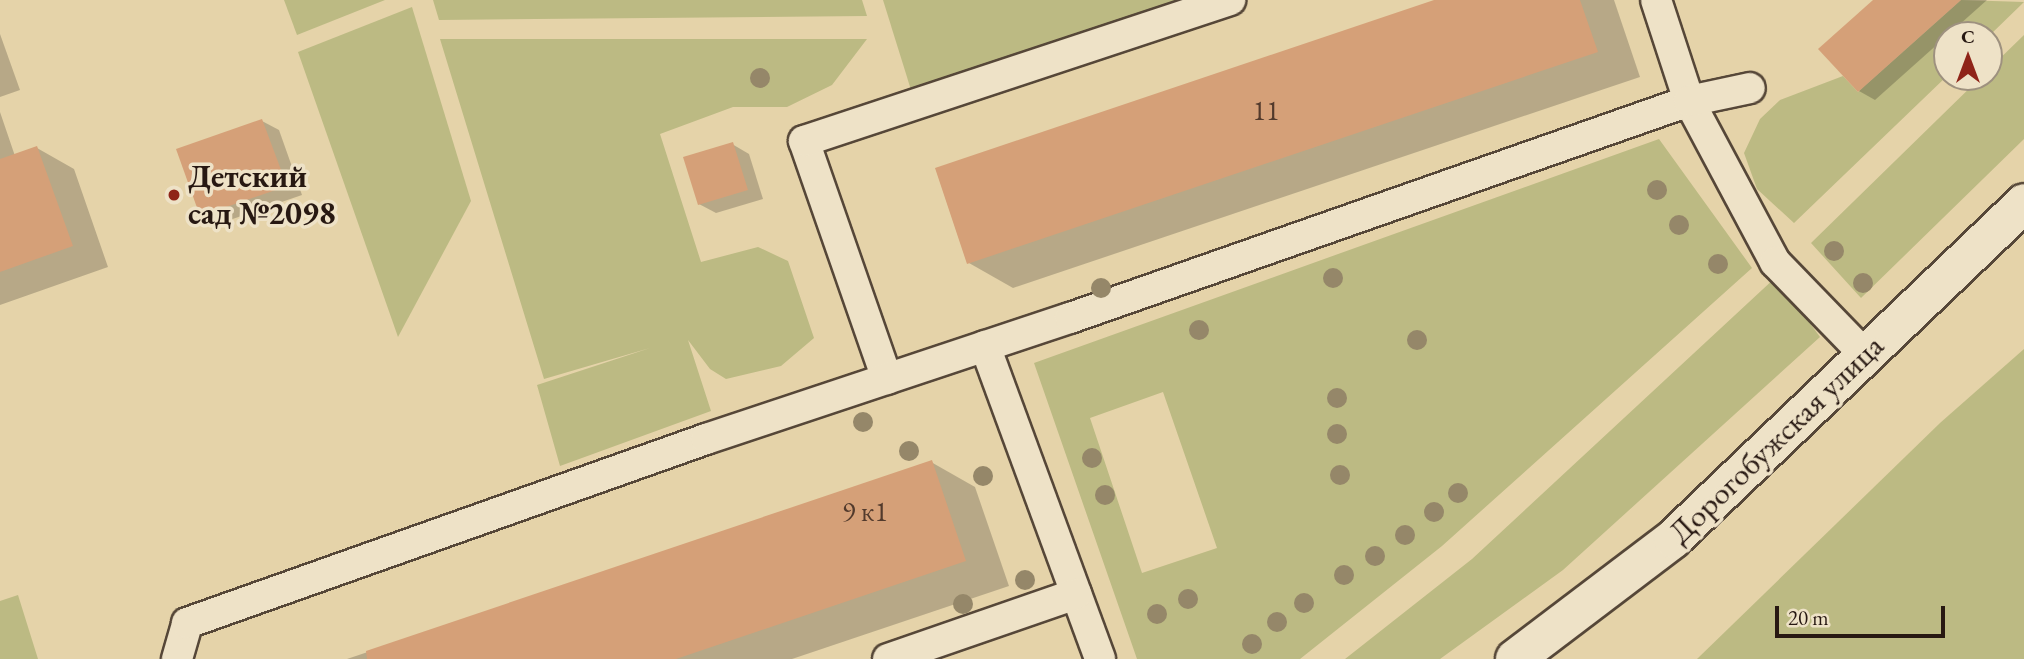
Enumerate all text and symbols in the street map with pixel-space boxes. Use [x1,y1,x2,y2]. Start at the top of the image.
north arrow [1933,21,2003,91]
text: С [1961,24,1975,49]
house number: 11 [1253,93,1279,127]
place label: Детский сад №2098 [188,158,336,233]
marker: Детский сад №2098 [166,187,182,203]
street label: Дорогобужская улица [1661,327,1891,551]
house number: 9 к1 [842,494,888,528]
scale bar [1779,592,1949,636]
text: 20 m [1788,604,1829,631]

